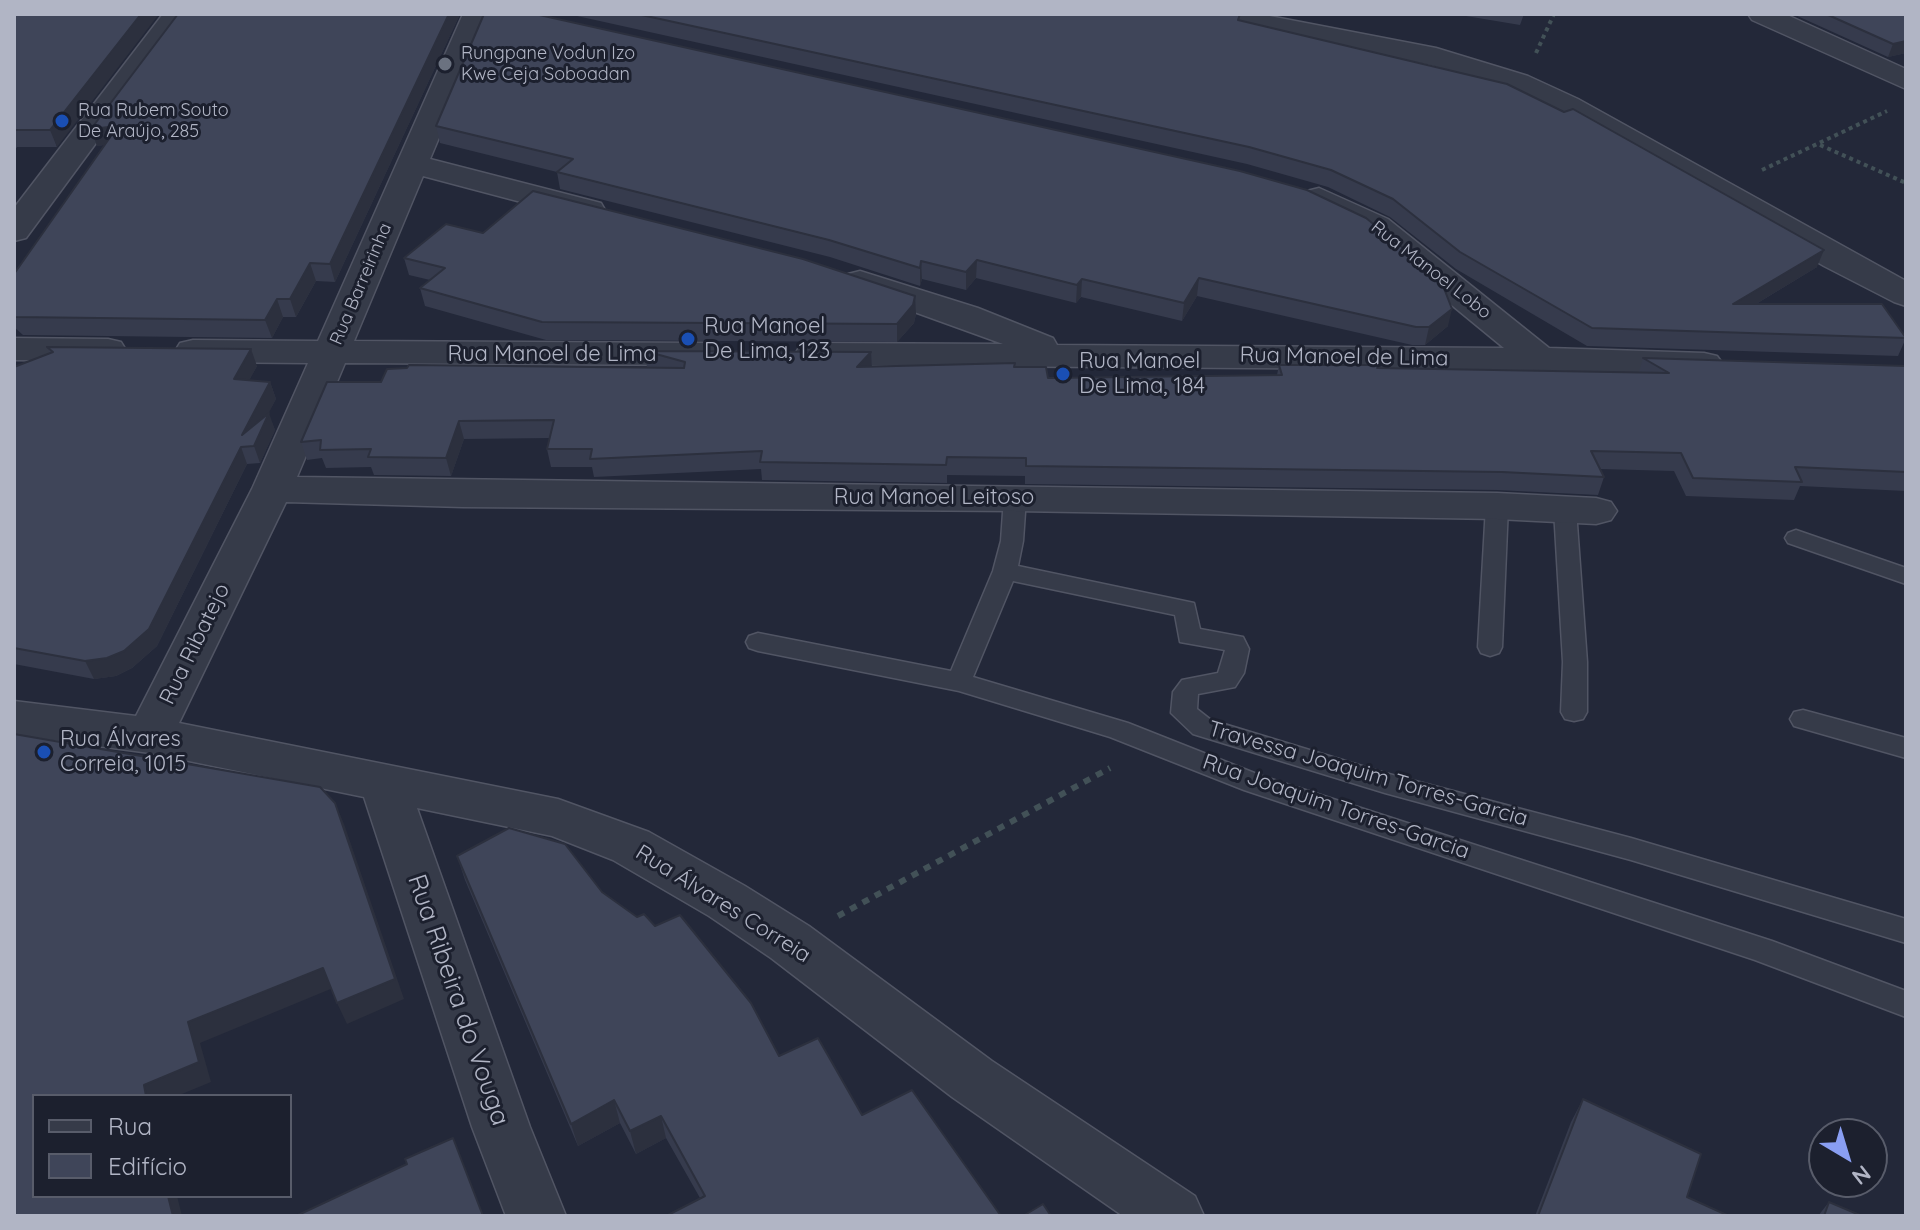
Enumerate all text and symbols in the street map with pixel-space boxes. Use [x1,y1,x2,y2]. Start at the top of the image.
place label: Rungpane Vodun Izo Kwe Ceja Soboadan [461,43,635,86]
marker: Rungpane Vodun Izo Kwe Ceja Soboadan [436,55,454,73]
place label: Rua Rubem Souto De Araújo, 285 [78,100,229,142]
marker: Rua Rubem Souto De Araújo, 285 [53,112,71,130]
street label: Rua Manoel Lobo [1367,216,1495,324]
street label: Rua Barreirinha [326,220,396,348]
place label: Rua Manoel De Lima, 123 [704,313,830,364]
marker: Rua Manoel De Lima, 123 [679,330,697,348]
street label: Rua Manoel de Lima [448,341,656,367]
street label: Rua Manoel de Lima [1239,342,1449,372]
place label: Rua Manoel De Lima, 184 [1079,348,1205,400]
marker: Rua Manoel De Lima, 184 [1054,365,1072,383]
street label: Rua Manoel Leitoso [834,484,1034,510]
street label: Rua Ribatejo [154,579,236,709]
street label: Travessa Joaquim Torres-Garcia [1205,716,1531,832]
place label: Rua Álvares Correia, 1015 [60,726,186,778]
marker: Rua Álvares Correia, 1015 [35,743,53,761]
street label: Rua Joaquim Torres-Garcia [1199,749,1473,865]
street label: Rua Álvares Correia [631,839,815,969]
street label: Rua Ribeira do Vouga [400,870,516,1130]
legend [32,1094,292,1198]
text: Rua [108,1111,152,1141]
north arrow [1808,1118,1888,1198]
text: Edifício [108,1151,187,1181]
text: N [1847,1159,1877,1191]

